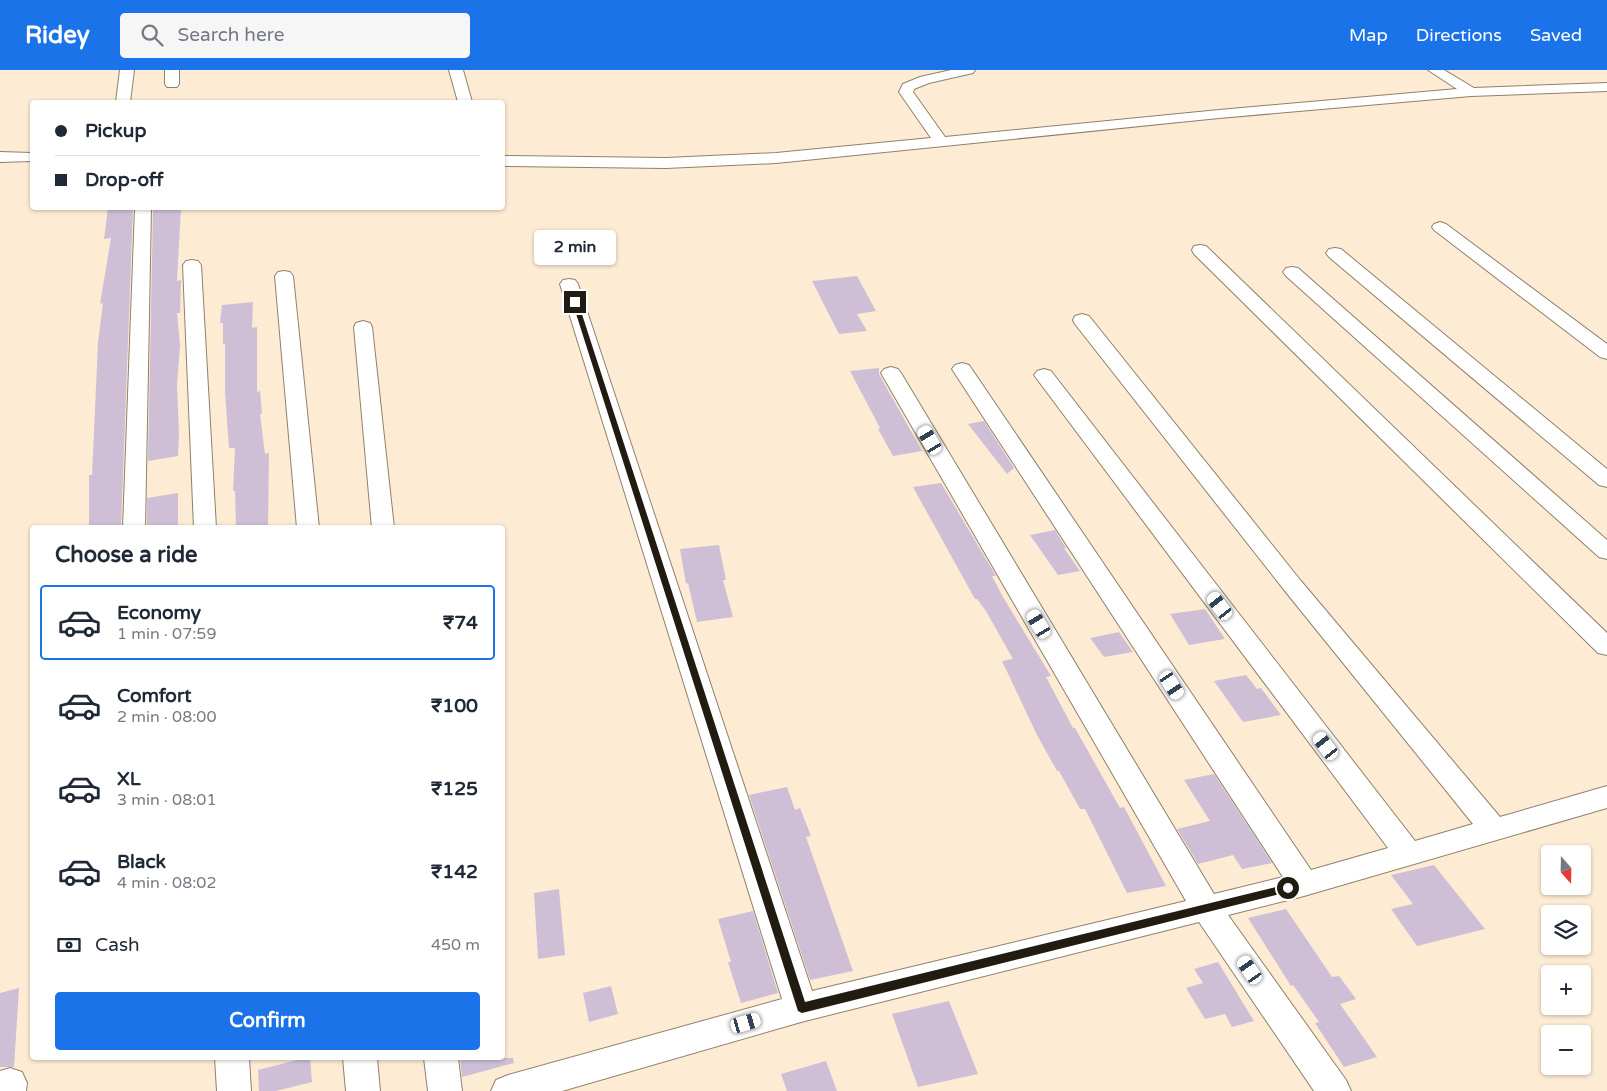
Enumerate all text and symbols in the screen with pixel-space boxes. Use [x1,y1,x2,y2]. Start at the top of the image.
search box [120,13,470,58]
text: Ridey [25,21,90,50]
icon: search [138,21,166,49]
text: Search here [178,24,284,46]
text: Map [1349,24,1388,46]
text: Directions [1416,24,1502,46]
text: Saved [1530,24,1582,46]
text: Pickup [85,120,146,142]
text: Drop-off [85,169,164,191]
callout: 2 min [534,230,616,264]
text: 2 min [554,237,596,257]
route end [564,291,586,313]
car [915,423,944,457]
text: Choose a ride [55,542,198,568]
car [1204,590,1235,622]
icon: car [57,600,102,645]
text: Economy [117,602,201,624]
car [1024,607,1053,641]
text: ₹74 [443,612,478,634]
text: 1 min · 07:59 [117,624,216,644]
car [1157,668,1186,702]
icon: car [57,683,102,728]
text: Comfort [117,685,191,707]
text: ₹100 [431,695,478,717]
text: 2 min · 08:00 [117,707,216,727]
car [1310,730,1341,762]
icon: car [57,766,102,811]
text: XL [117,768,141,790]
text: ₹125 [431,778,478,800]
text: 3 min · 08:01 [117,790,216,810]
north arrow [1541,845,1591,895]
map controls [1541,845,1591,1075]
icon: car [57,849,102,894]
text: Black [117,851,166,873]
text: ₹142 [431,861,478,883]
text: 4 min · 08:02 [117,873,216,893]
route start [1277,877,1299,899]
button: layers [1541,905,1591,955]
icon: cash [55,931,83,959]
text: Cash [95,934,140,956]
text: 450 m [431,935,480,955]
car [1235,953,1264,987]
button: + [1541,965,1591,1015]
button: Confirm [55,992,480,1050]
car [729,1012,762,1034]
button: − [1541,1025,1591,1075]

